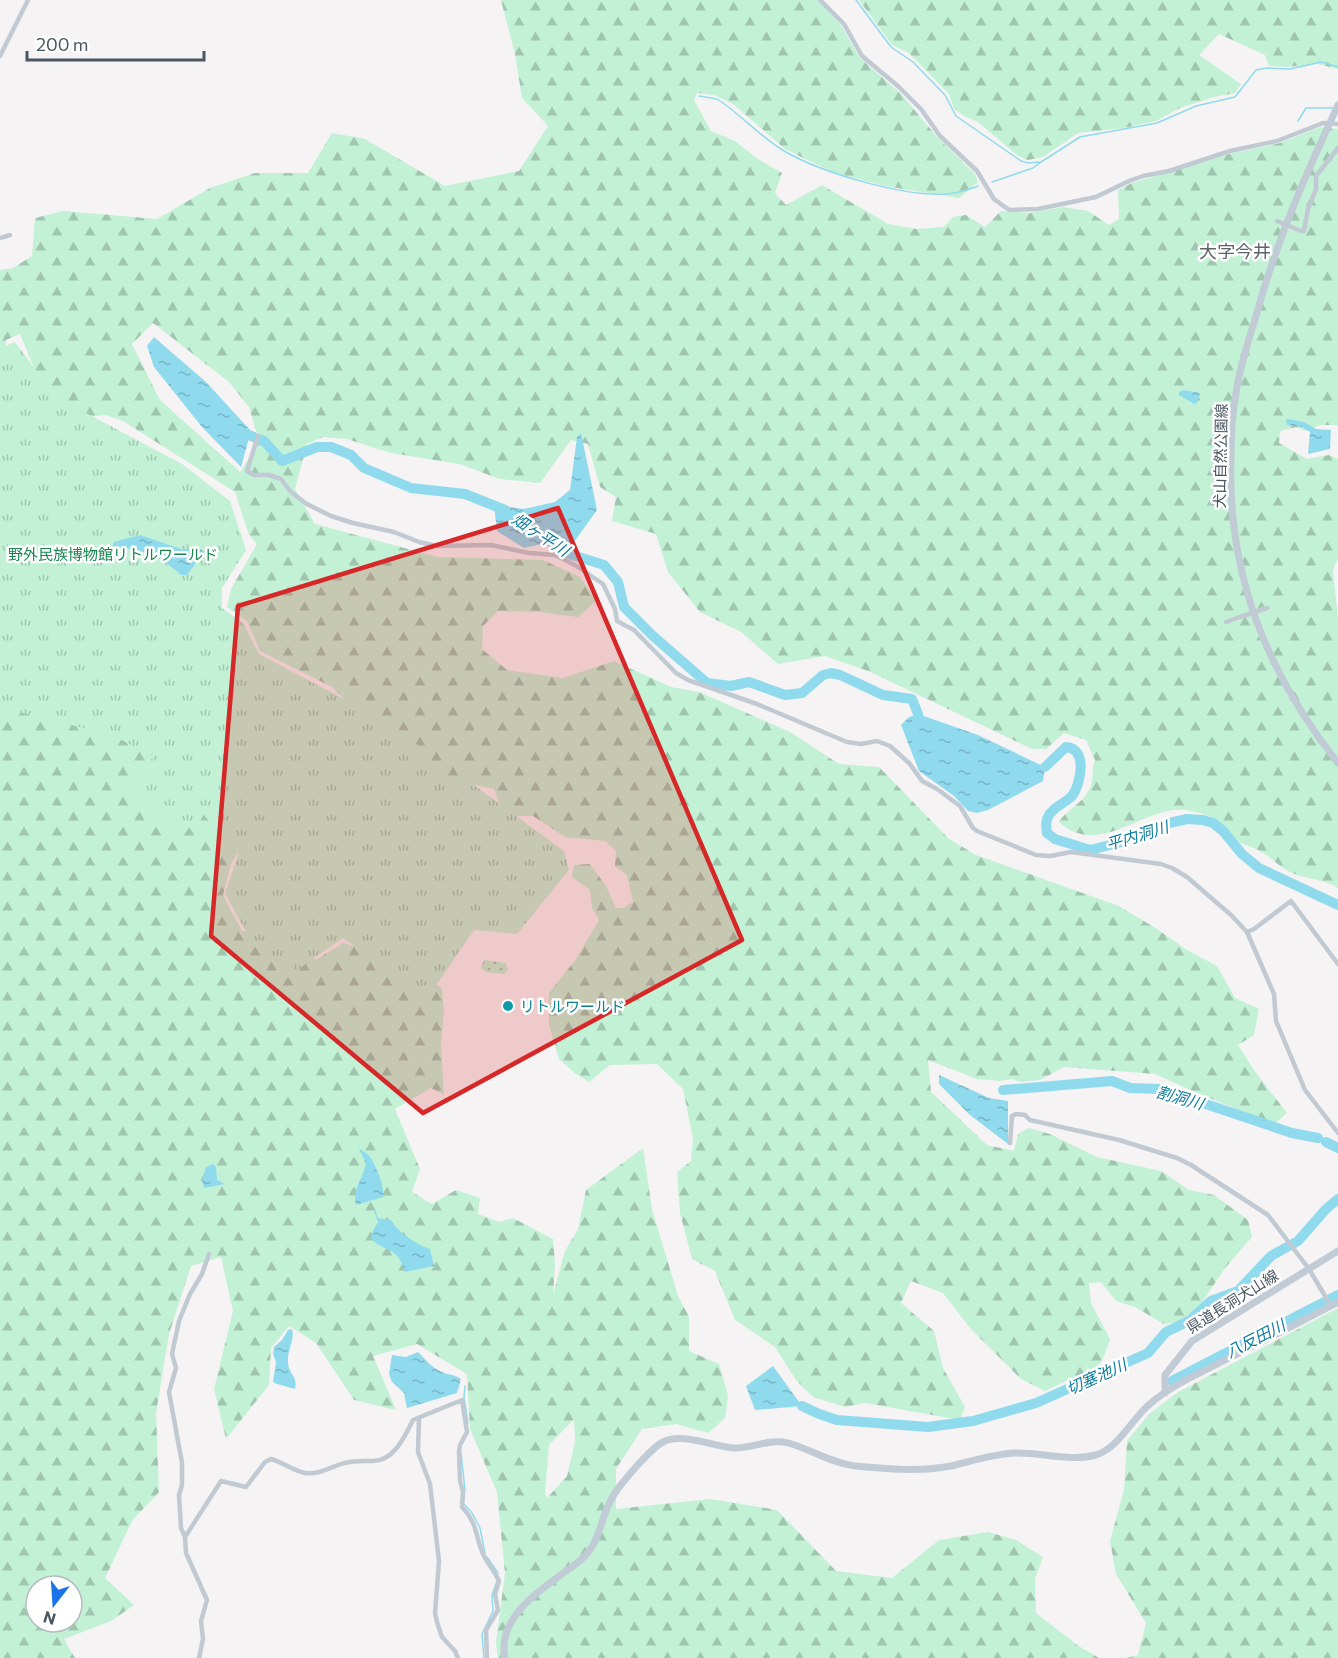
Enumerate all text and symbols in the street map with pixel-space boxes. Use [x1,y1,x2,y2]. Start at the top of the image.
scale bar [27,24,204,62]
text: 200 m [36,33,89,55]
district label: 大字今井 [1199,240,1271,262]
street label: 犬山自然公園線 [1210,403,1230,509]
water label: 畑ヶ平川 [509,509,575,560]
park label: 野外民族博物館リトルワールド [8,545,218,563]
water label: 平内洞川 [1104,816,1172,853]
place label: リトルワールド [520,997,625,1015]
marker: リトルワールド [501,999,515,1013]
water label: 割洞川 [1154,1081,1208,1113]
street label: 県道長洞犬山線 [1183,1266,1281,1336]
water label: 八反田川 [1222,1314,1290,1361]
water label: 切塞池川 [1063,1353,1131,1398]
north arrow [24,1574,84,1634]
text: N [41,1608,58,1630]

